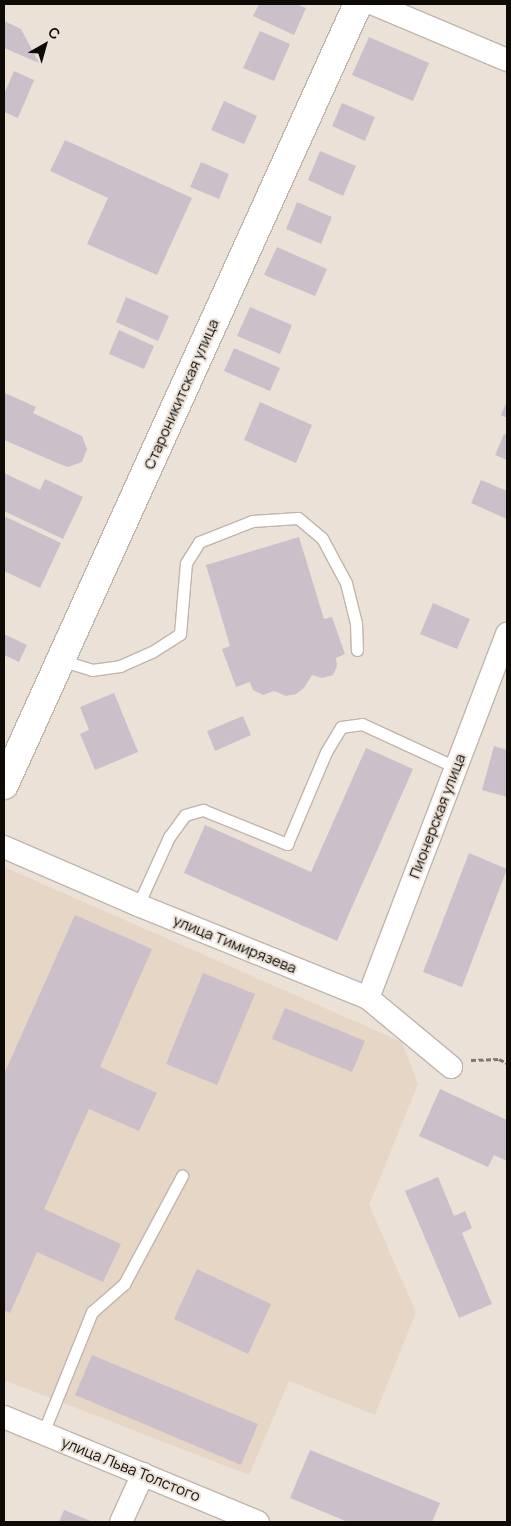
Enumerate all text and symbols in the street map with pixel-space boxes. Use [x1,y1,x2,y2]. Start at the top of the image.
north arrow [20,20,70,70]
text: С [45,22,64,43]
street label: Староникитская улица [140,316,222,472]
street label: Пионерская улица [405,751,469,881]
street label: улица Тимирязева [171,911,299,977]
street label: улица Льва Толстого [59,1433,203,1505]

